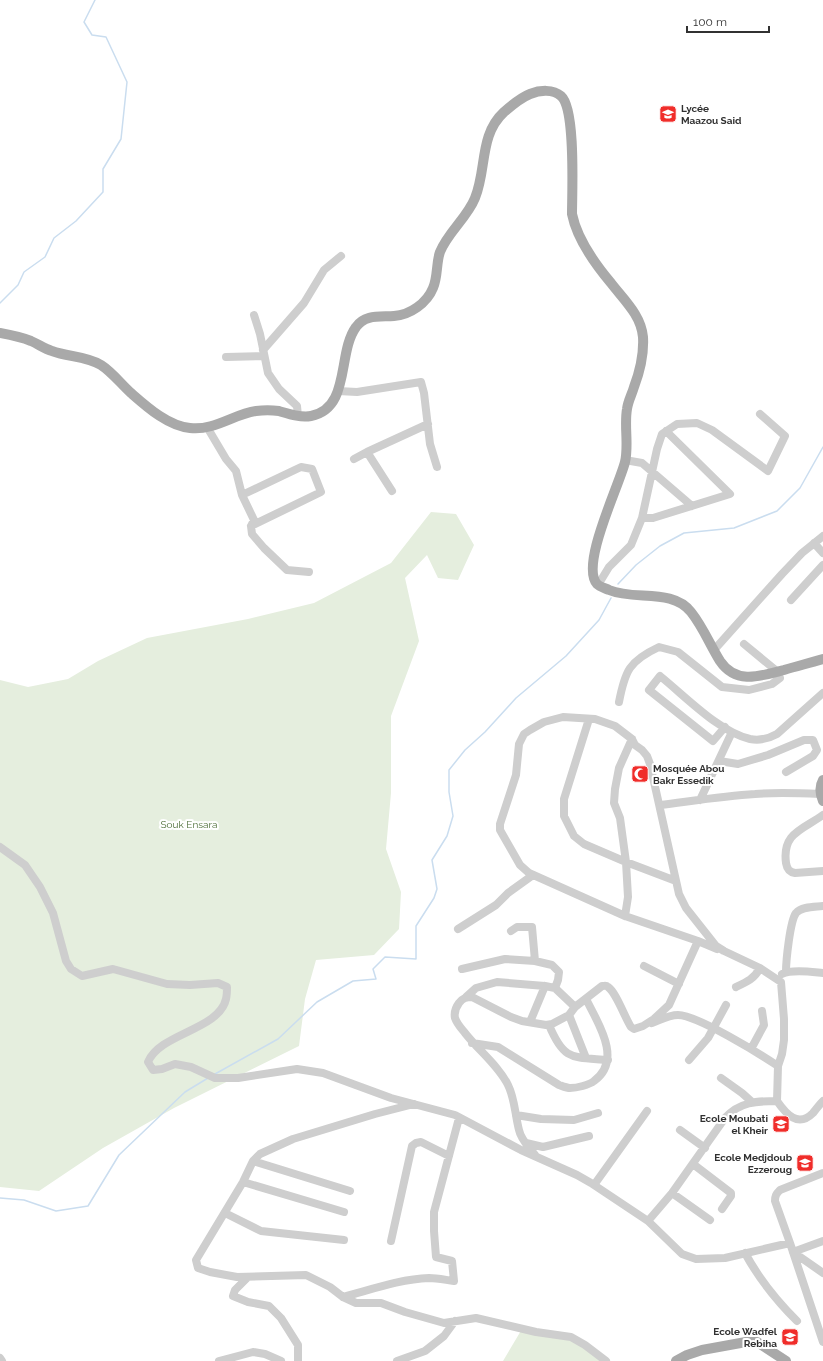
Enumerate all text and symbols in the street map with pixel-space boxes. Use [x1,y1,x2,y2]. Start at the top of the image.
scale bar [687,8,769,34]
text: 100 m [693,15,727,29]
place label: Lycée Maazou Said [681,103,742,126]
school or university icon: Lycée Maazou Said [658,104,678,124]
place label: Mosquée Abou Bakr Essedik [653,763,724,786]
mosque icon: Mosquée Abou Bakr Essedik [630,764,650,784]
park label: Souk Ensara [161,819,217,830]
place label: Ecole Moubati el Kheir [700,1113,768,1136]
school or university icon: Ecole Moubati el Kheir [771,1114,791,1134]
place label: Ecole Medjdoub Ezzeroug [714,1152,793,1175]
school or university icon: Ecole Medjdoub Ezzeroug [795,1153,815,1173]
place label: Ecole Wadfel Rebiha [713,1326,778,1349]
school or university icon: Ecole Wadfel Rebiha [780,1327,800,1347]

